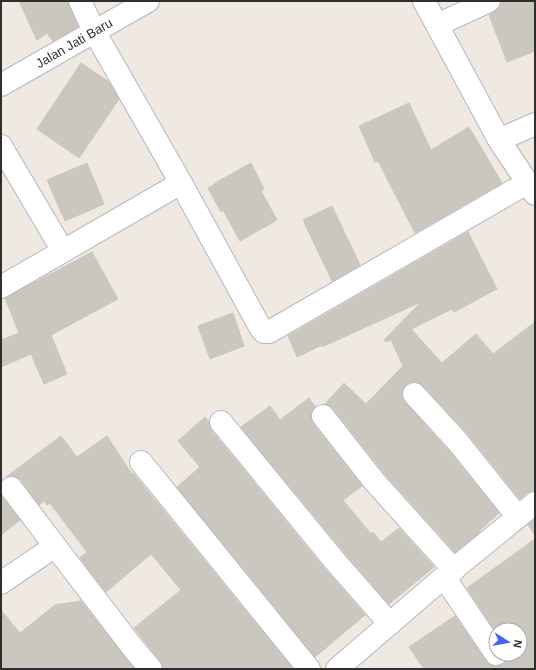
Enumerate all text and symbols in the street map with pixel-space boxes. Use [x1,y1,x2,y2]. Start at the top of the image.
street label: Jalan Jati Baru [33,15,115,71]
north arrow [488,622,528,662]
text: N [511,639,524,649]

